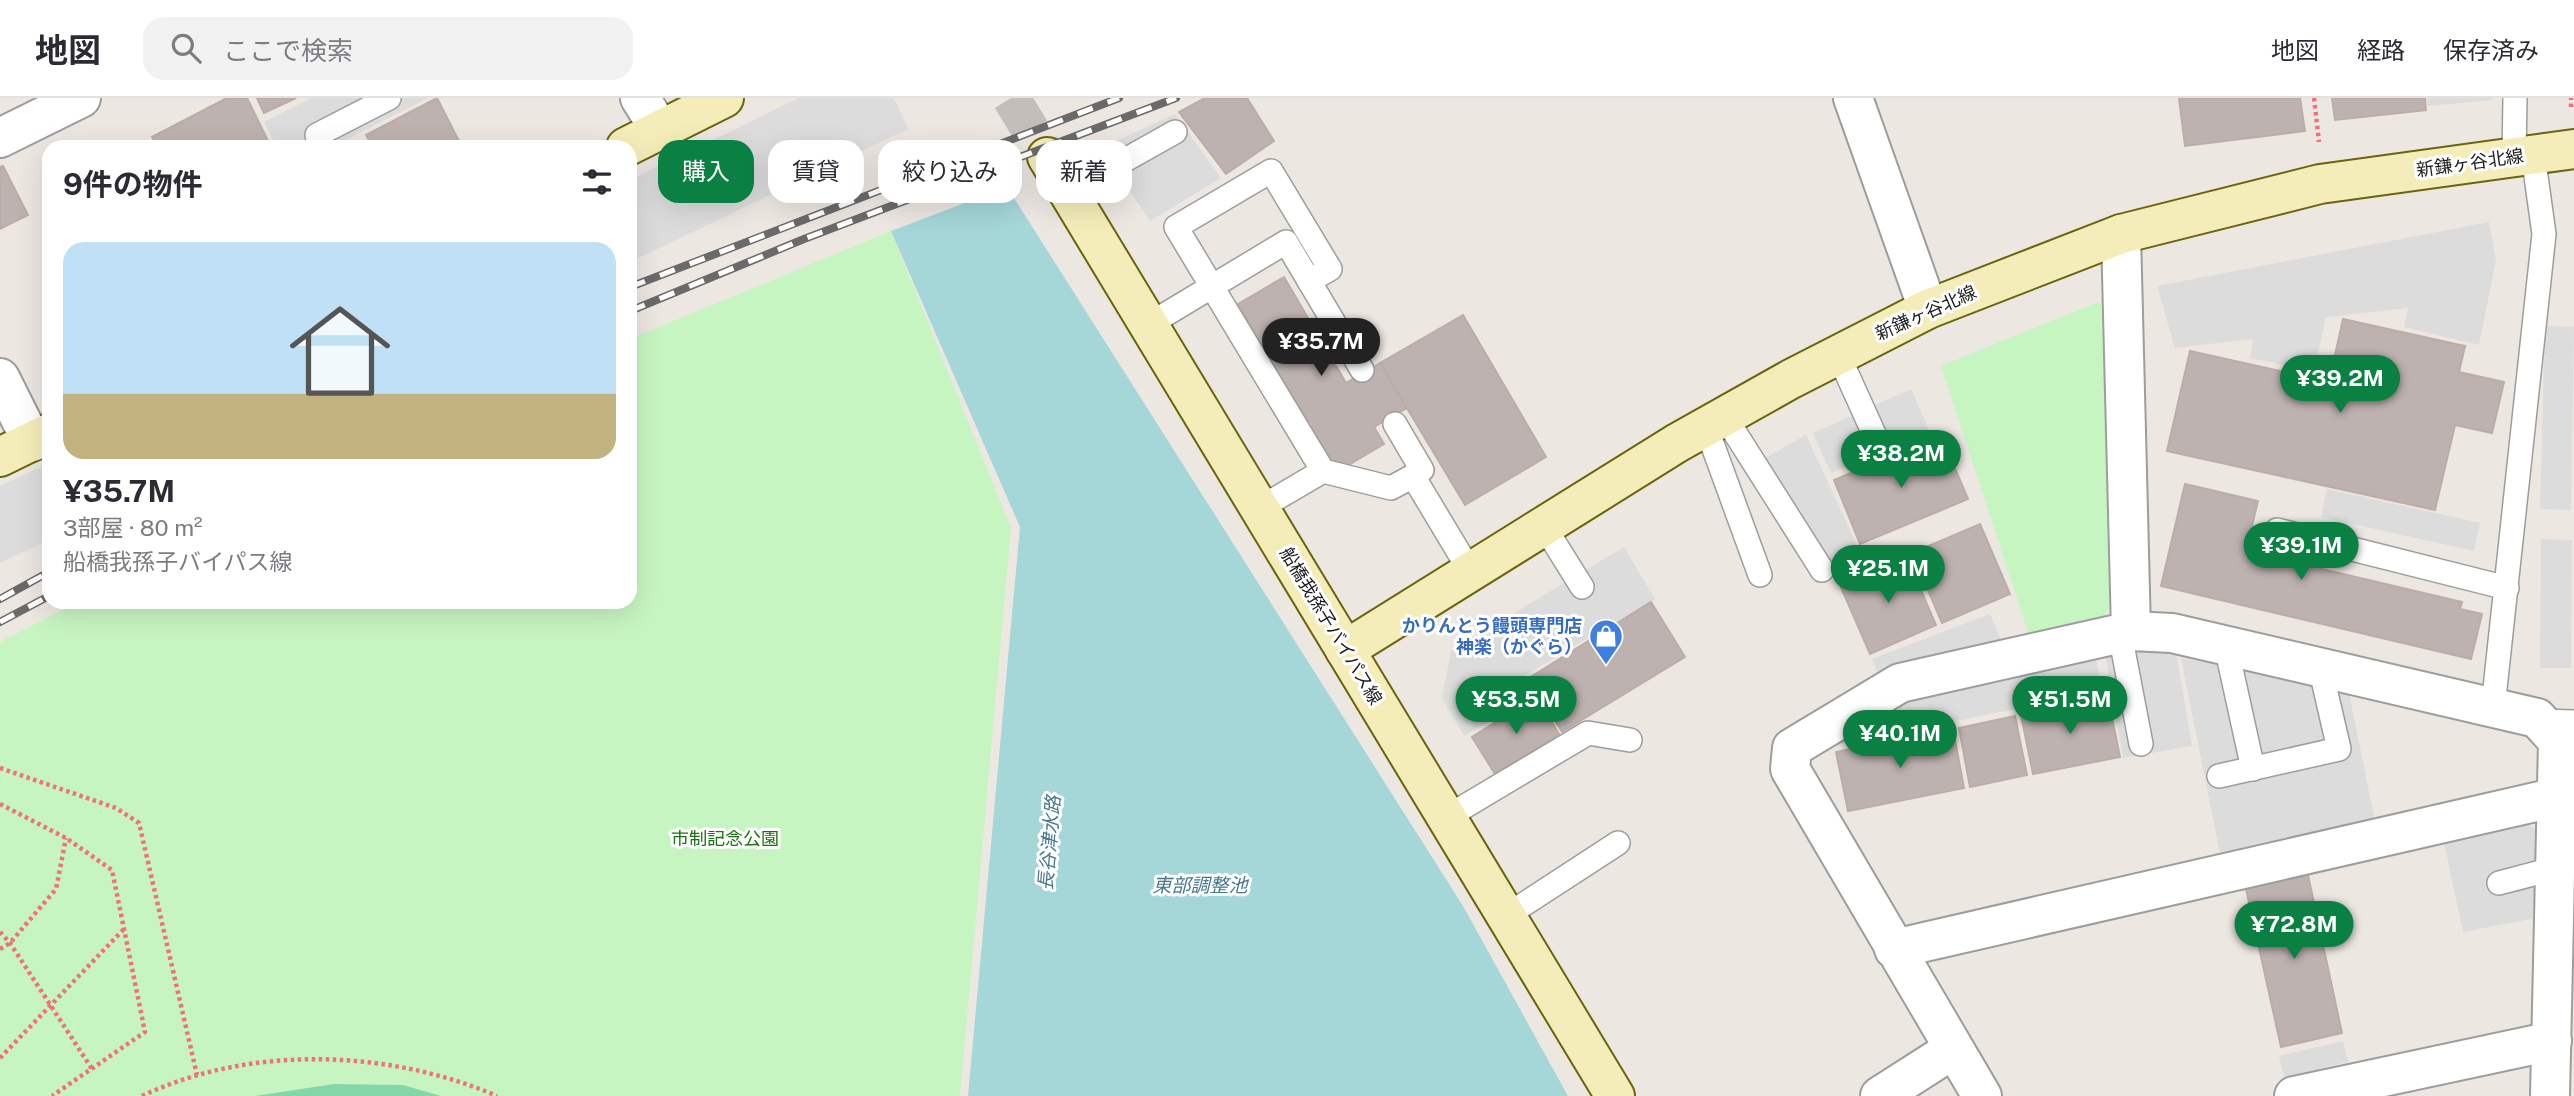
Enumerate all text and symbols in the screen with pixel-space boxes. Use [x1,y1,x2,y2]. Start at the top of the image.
search box [143,17,633,80]
icon: search [167,29,205,67]
text: 地図 [35,31,101,69]
text: ここで検索 [223,35,353,66]
text: 地図 [2271,36,2319,64]
text: 経路 [2357,36,2405,64]
text: 保存済み [2443,36,2539,64]
chip: 購入 [658,140,754,203]
chip: 賃貸 [768,140,864,203]
chip: 絞り込み [878,140,1022,203]
chip: 新着 [1036,140,1132,203]
street label: 新鎌ヶ谷北線 [2415,145,2525,180]
icon: filters [578,163,616,201]
text: 9件の物件 [63,166,203,202]
street label: 新鎌ヶ谷北線 [1872,281,1979,344]
icon: home [277,288,403,414]
pin: ¥35.7M [1264,318,1378,378]
text: ¥35.7M [1278,327,1364,354]
pin: ¥39.2M [2283,356,2397,415]
text: ¥39.2M [2296,364,2384,391]
pin: ¥38.2M [1844,430,1958,490]
text: ¥38.2M [1857,439,1945,466]
text: ¥35.7M [63,473,175,509]
text: 3部屋 · 80 m² [63,514,203,541]
pin: ¥39.1M [2244,522,2358,582]
text: ¥39.1M [2260,531,2342,558]
street label: 船橋我孫子バイパス線 [1276,543,1387,708]
pin: ¥25.1M [1831,546,1945,605]
text: 船橋我孫子バイパス線 [63,548,293,575]
text: ¥25.1M [1847,554,1929,581]
place label: かりんとう饅頭専門店 神楽（かぐら） [1402,615,1582,657]
shop icon: かりんとう饅頭専門店 神楽（かぐら） [1587,617,1625,666]
pin: ¥53.5M [1459,676,1573,736]
pin: ¥51.5M [2013,676,2127,736]
text: ¥53.5M [1472,685,1560,712]
text: ¥51.5M [2028,685,2112,712]
pin: ¥40.1M [1843,710,1957,770]
text: ¥40.1M [1859,719,1941,746]
water label: 長谷津水路 [1034,793,1064,891]
park label: 市制記念公園 [671,828,779,849]
water label: 東部調整池 [1152,874,1249,896]
pin: ¥72.8M [2237,902,2351,961]
text: ¥72.8M [2251,910,2337,937]

